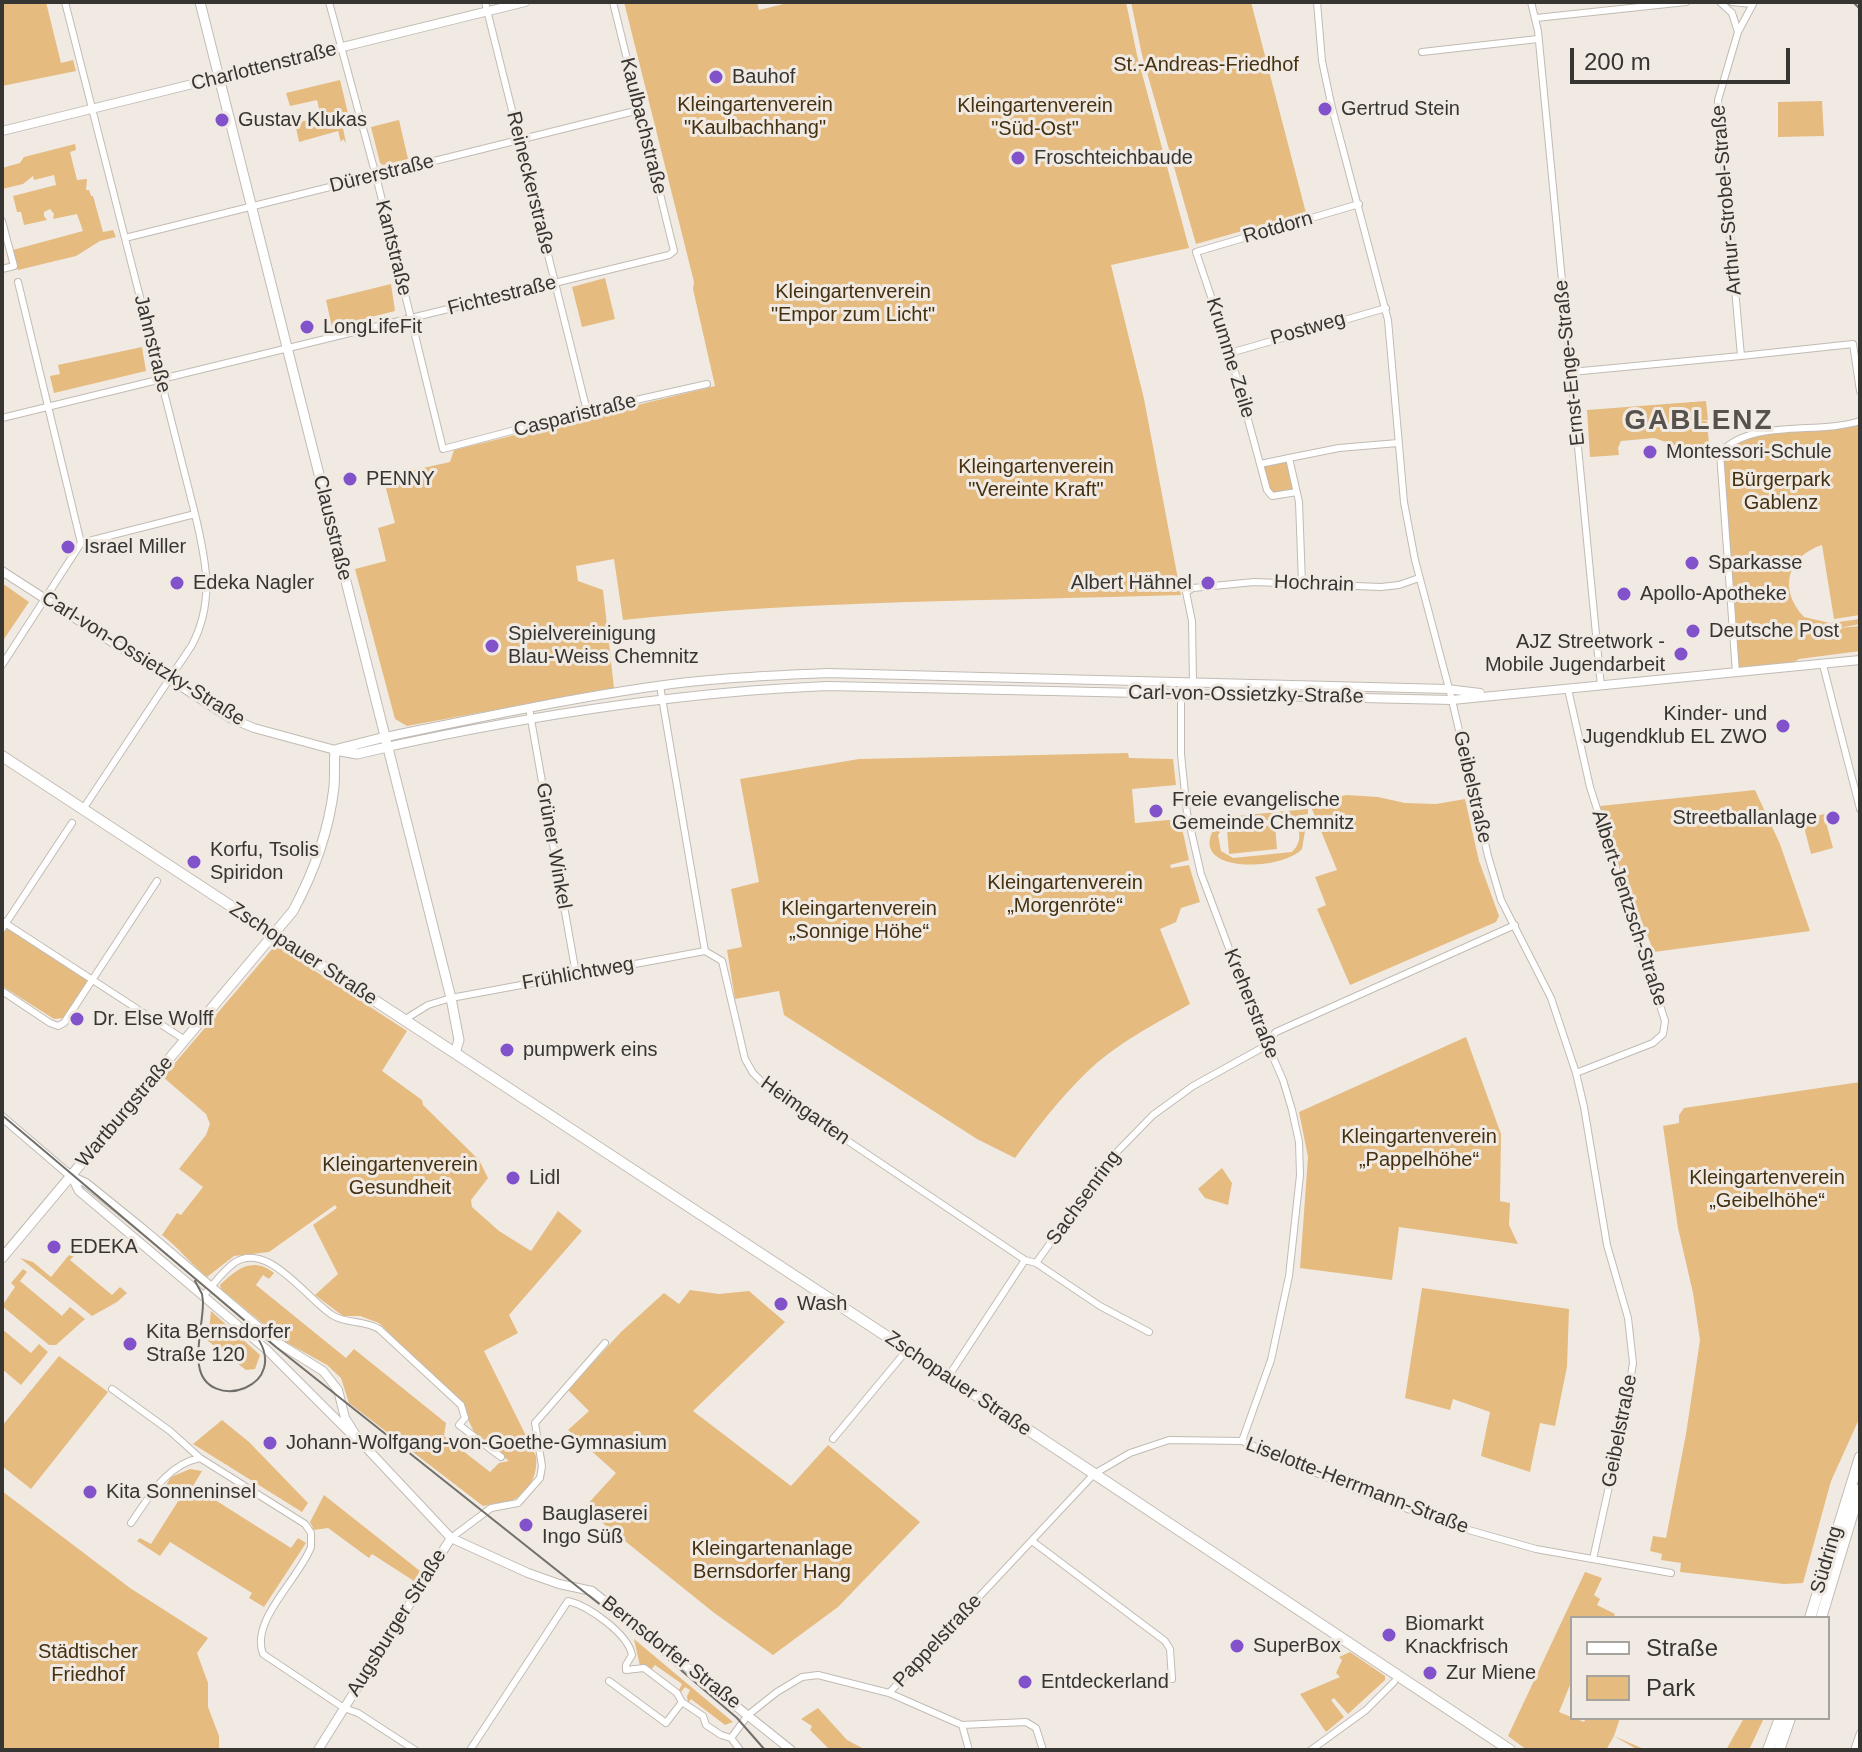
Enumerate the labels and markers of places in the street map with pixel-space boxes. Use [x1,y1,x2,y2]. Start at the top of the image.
place label: Bauhof [732,65,795,89]
marker: Bauhof [707,68,725,86]
place label: Gertrud Stein [1341,97,1460,121]
marker: Gertrud Stein [1316,100,1334,118]
place label: Gustav Klukas [238,108,367,132]
marker: Gustav Klukas [213,111,231,129]
place label: Froschteichbaude [1034,146,1193,170]
marker: Froschteichbaude [1009,149,1027,167]
place label: LongLifeFit [323,315,422,339]
marker: LongLifeFit [298,318,316,336]
place label: Montessori-Schule [1666,440,1832,464]
marker: Montessori-Schule [1641,443,1659,461]
place label: PENNY [366,467,435,491]
marker: PENNY [341,470,359,488]
place label: Israel Miller [84,535,186,559]
marker: Israel Miller [59,538,77,556]
place label: Sparkasse [1708,551,1802,575]
marker: Sparkasse [1683,554,1701,572]
place label: Edeka Nagler [193,571,314,595]
place label: Albert Hähnel [1071,571,1192,595]
marker: Edeka Nagler [168,574,186,592]
marker: Albert Hähnel [1199,574,1217,592]
place label: Apollo-Apotheke [1640,582,1787,606]
marker: Apollo-Apotheke [1615,585,1633,603]
place label: Deutsche Post [1709,619,1839,643]
place label: Spielvereinigung Blau-Weiss Chemnitz [508,622,699,669]
marker: Deutsche Post [1684,622,1702,640]
place label: AJZ Streetwork - Mobile Jugendarbeit [1485,630,1665,677]
marker: Spielvereinigung Blau-Weiss Chemnitz [483,637,501,655]
marker: AJZ Streetwork - Mobile Jugendarbeit [1672,645,1690,663]
place label: Kinder- und Jugendklub EL ZWO [1582,702,1767,749]
marker: Kinder- und Jugendklub EL ZWO [1774,717,1792,735]
place label: Freie evangelische Gemeinde Chemnitz [1172,788,1354,835]
marker: Freie evangelische Gemeinde Chemnitz [1147,802,1165,820]
place label: Streetballanlage [1672,806,1817,830]
marker: Streetballanlage [1824,809,1842,827]
place label: Korfu, Tsolis Spiridon [210,838,319,885]
marker: Korfu, Tsolis Spiridon [185,853,203,871]
place label: Dr. Else Wolff [93,1007,213,1031]
marker: Dr. Else Wolff [68,1010,86,1028]
place label: pumpwerk eins [523,1038,658,1062]
marker: pumpwerk eins [498,1041,516,1059]
place label: Lidl [529,1166,560,1190]
marker: Lidl [504,1169,522,1187]
place label: EDEKA [70,1235,138,1259]
marker: EDEKA [45,1238,63,1256]
place label: Wash [797,1292,847,1316]
marker: Wash [772,1295,790,1313]
place label: Kita Bernsdorfer Straße 120 [146,1320,291,1367]
marker: Kita Bernsdorfer Straße 120 [121,1335,139,1353]
place label: Johann-Wolfgang-von-Goethe-Gymnasium [286,1431,667,1455]
marker: Johann-Wolfgang-von-Goethe-Gymnasium [261,1434,279,1452]
place label: Kita Sonneninsel [106,1480,256,1504]
marker: Kita Sonneninsel [81,1483,99,1501]
place label: Bauglaserei Ingo Süß [542,1502,648,1549]
marker: Bauglaserei Ingo Süß [517,1516,535,1534]
place label: Biomarkt Knackfrisch [1405,1612,1508,1659]
marker: Biomarkt Knackfrisch [1380,1626,1398,1644]
place label: SuperBox [1253,1634,1341,1658]
marker: SuperBox [1228,1637,1246,1655]
place label: Zur Miene [1446,1661,1536,1685]
marker: Zur Miene [1421,1664,1439,1682]
place label: Entdeckerland [1041,1670,1169,1694]
marker: Entdeckerland [1016,1673,1034,1691]

